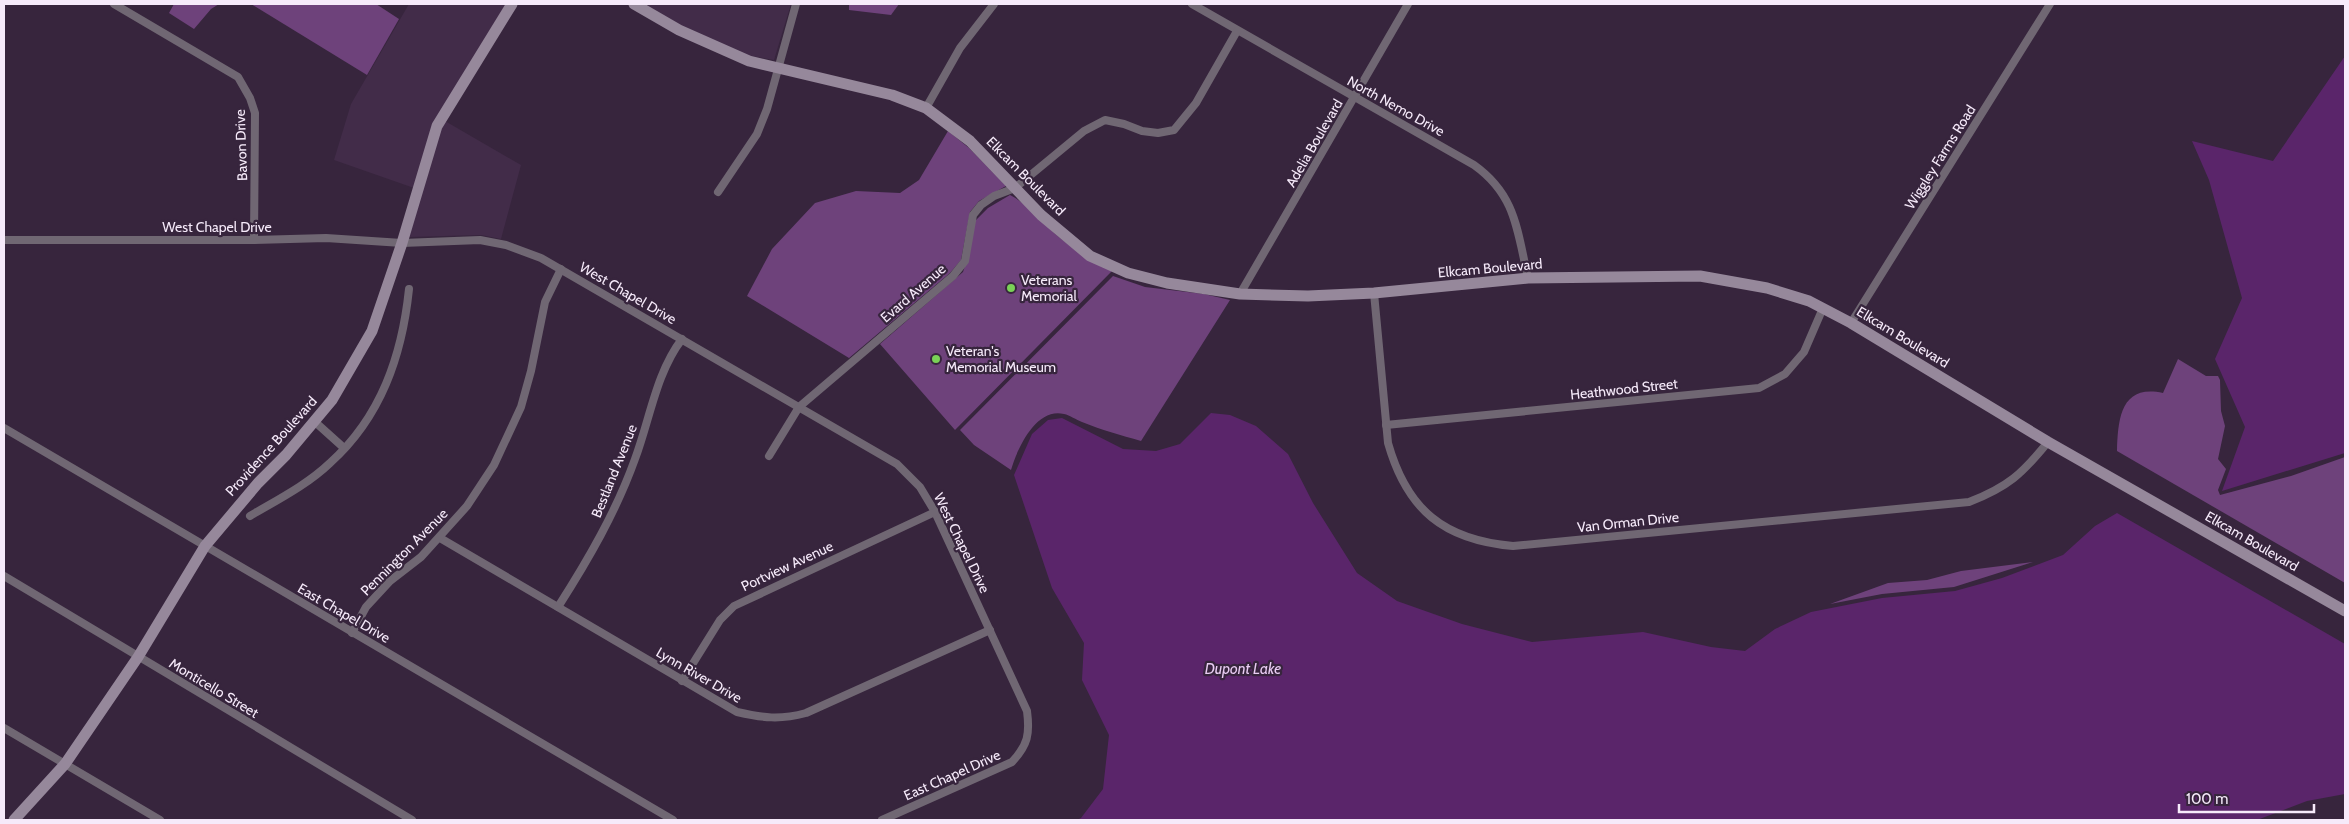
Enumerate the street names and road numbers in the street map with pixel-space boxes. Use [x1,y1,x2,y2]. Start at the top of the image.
street label: North Nemo Drive [1344,72,1448,140]
street label: Adelia Boulevard [1281,96,1347,190]
street label: Wiggley Farms Road [1901,101,1979,213]
street label: Bavon Drive [231,109,251,181]
street label: Elkcam Boulevard [983,133,1069,219]
street label: West Chapel Drive [162,218,272,236]
street label: Elkcam Boulevard [1437,254,1543,282]
street label: West Chapel Drive [576,258,680,328]
street label: Evard Avenue [877,260,949,326]
street label: Elkcam Boulevard [1853,302,1953,372]
street label: Heathwood Street [1569,374,1679,404]
street label: Providence Boulevard [221,392,321,500]
street label: Bestland Avenue [587,422,641,520]
street label: West Chapel Drive [930,490,994,596]
street label: Pennington Avenue [357,505,451,599]
street label: Elkcam Boulevard [2202,507,2302,575]
street label: Van Orman Drive [1576,508,1680,536]
street label: Portview Avenue [738,537,836,595]
street label: East Chapel Drive [295,579,393,647]
street label: Lynn River Drive [653,643,745,707]
street label: Monticello Street [166,654,262,722]
street label: East Chapel Drive [901,746,1003,804]

